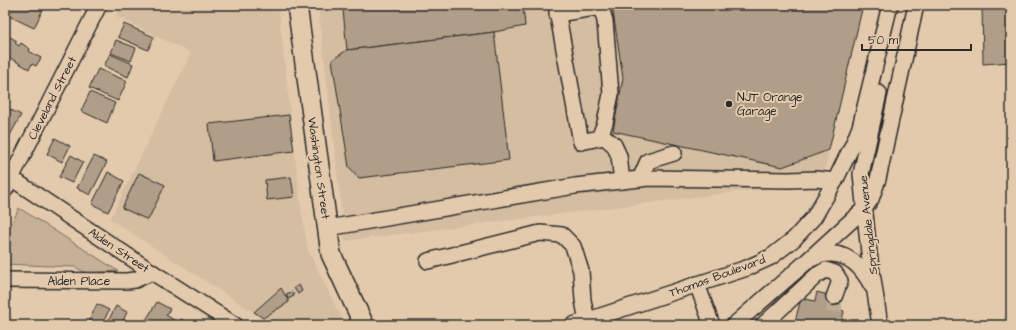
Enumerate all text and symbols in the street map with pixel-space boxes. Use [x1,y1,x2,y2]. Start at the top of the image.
scale bar [862,26,971,52]
text: 50 m [868,32,899,49]
street label: Cleveland Street [24,53,81,143]
place label: NJT Orange Garage [737,89,803,121]
marker: NJT Orange Garage [724,99,734,109]
street label: Washington Street [302,116,334,220]
street label: Springdale Avenue [855,174,883,275]
street label: Alden Street [85,224,153,277]
street label: Thomas Boulevard [667,251,768,302]
street label: Alden Place [48,273,111,290]

